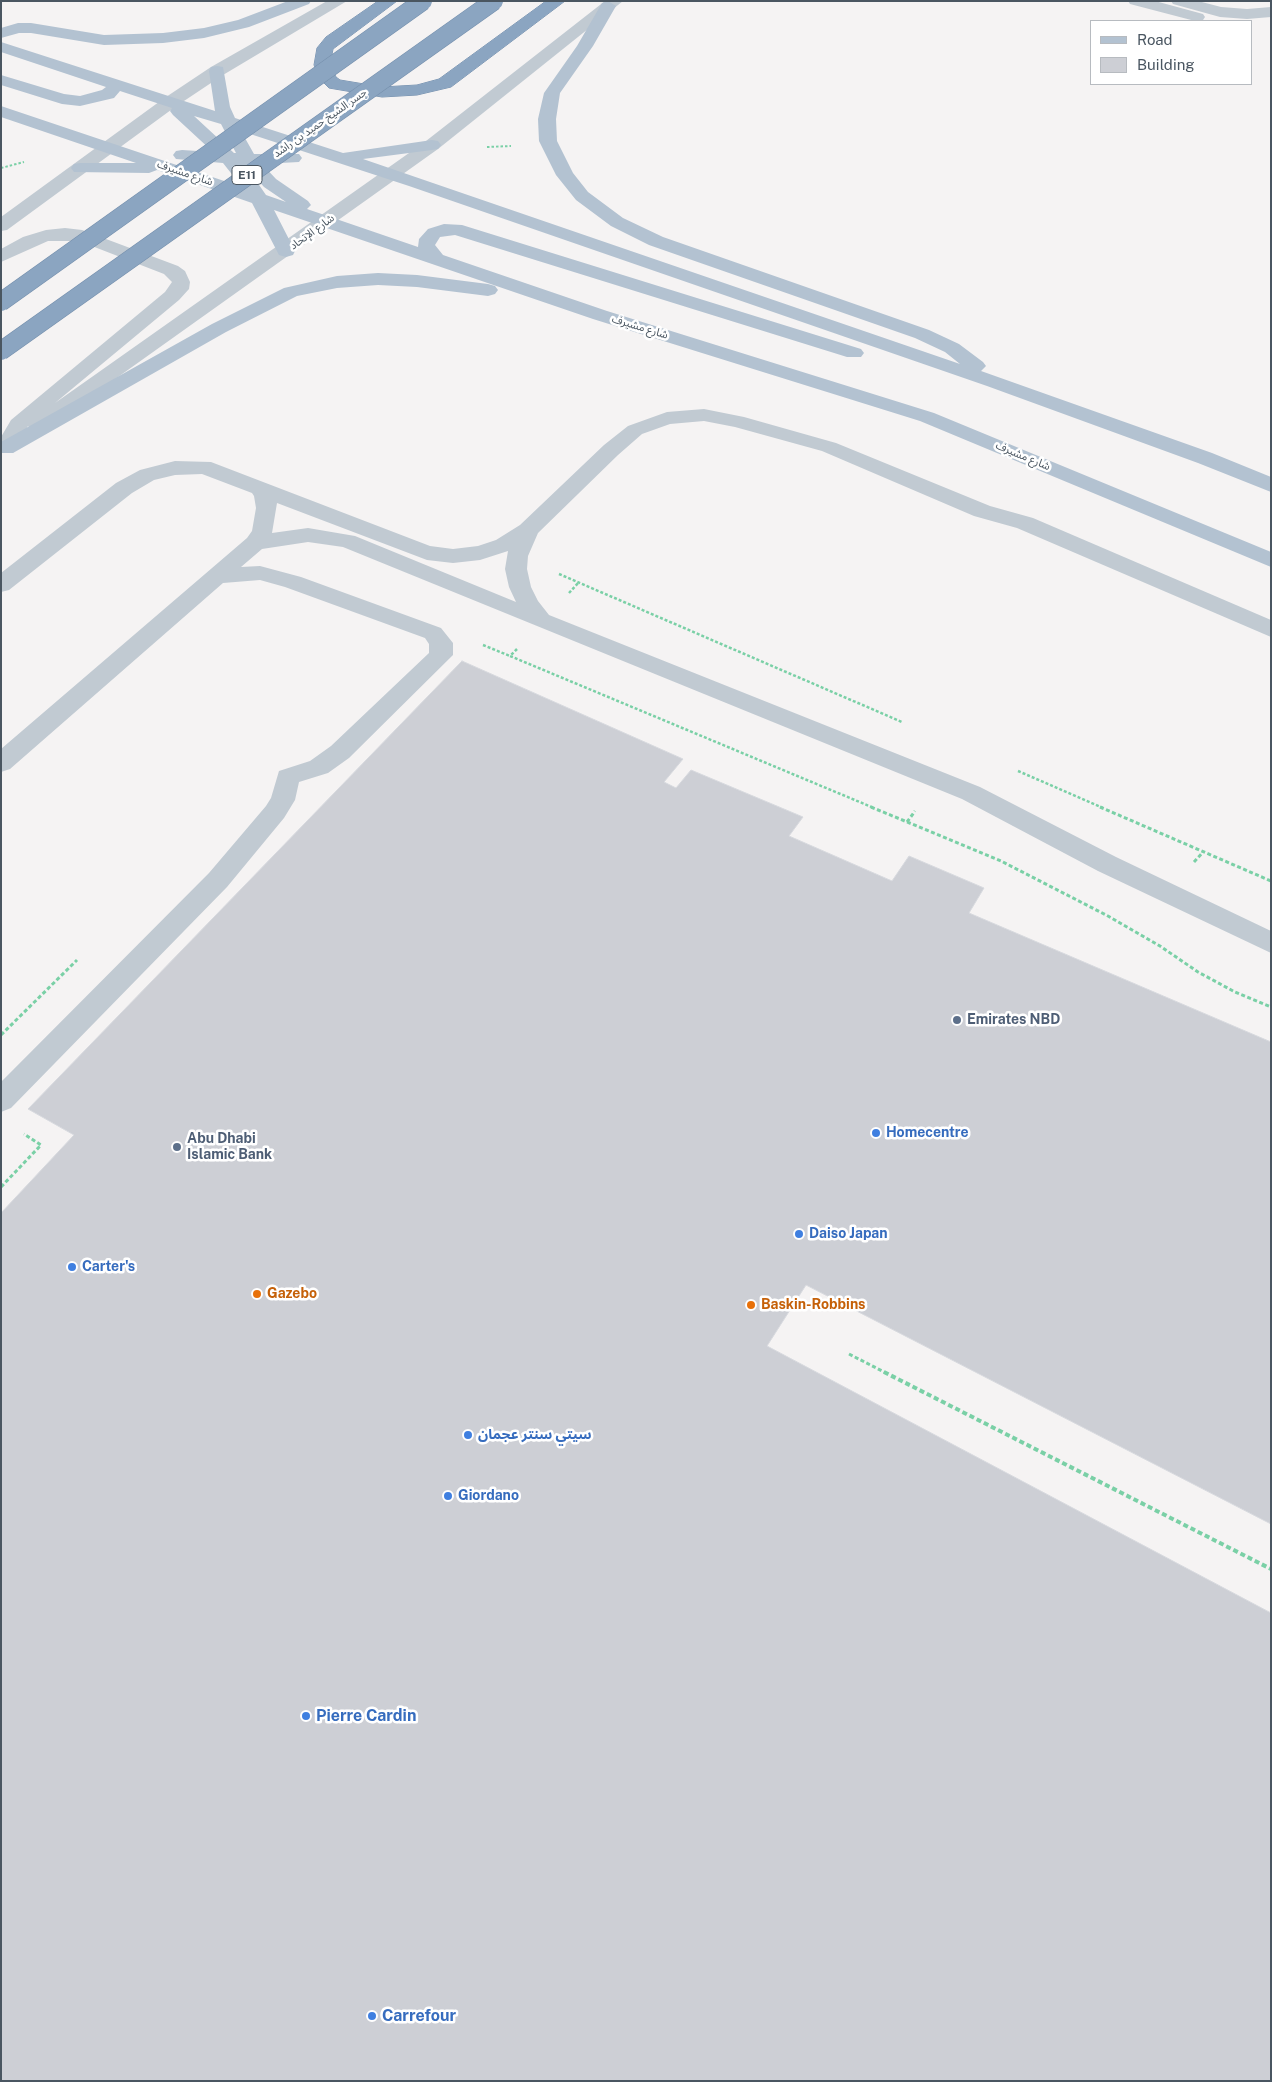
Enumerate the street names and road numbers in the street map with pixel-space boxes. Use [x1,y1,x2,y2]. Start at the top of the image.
street label: جسر الشيخ حميد بن راشد [271,86,369,160]
street label: شارع مشيرف [155,157,215,189]
road number: E11 [232,166,262,184]
street label: شارع الإتحاد [287,211,337,253]
street label: شارع مشيرف [610,312,670,342]
street label: شارع مشيرف [994,439,1052,473]

